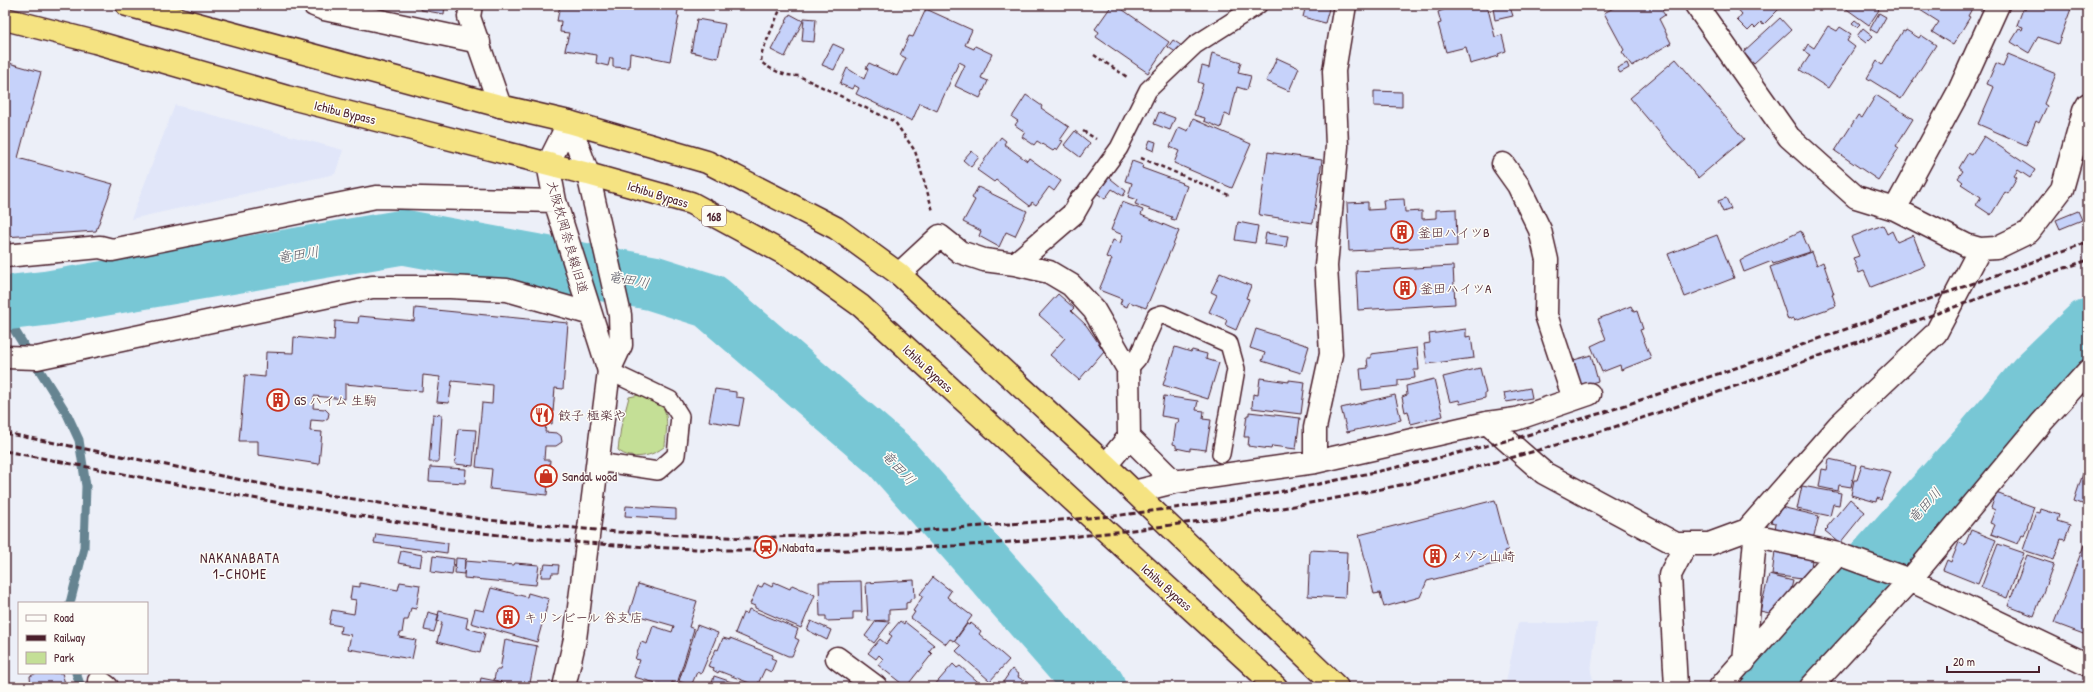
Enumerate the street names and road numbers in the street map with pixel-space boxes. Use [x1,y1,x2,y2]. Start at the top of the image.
street label: Ichibu Bypass [312,96,378,128]
street label: Ichibu Bypass [625,176,691,212]
street label: 大阪枚岡奈良線旧道 [543,178,593,296]
road number: 168 [702,206,726,226]
street label: Ichibu Bypass [899,340,957,396]
street label: Ichibu Bypass [1138,559,1196,615]

